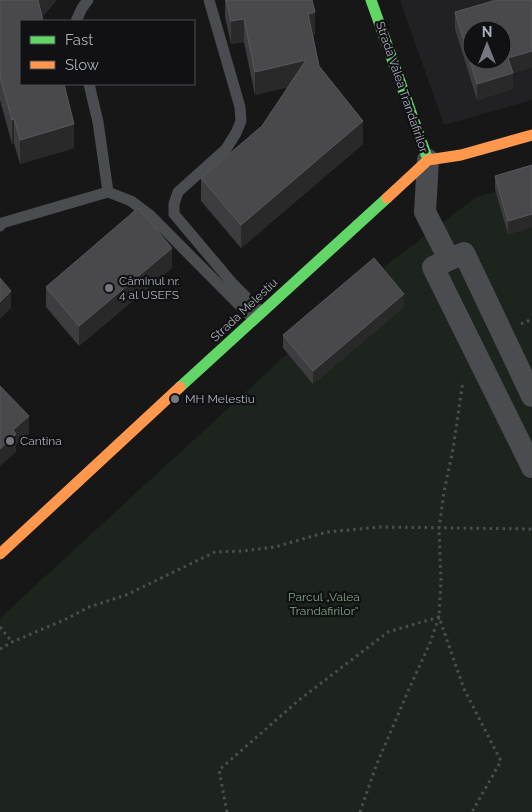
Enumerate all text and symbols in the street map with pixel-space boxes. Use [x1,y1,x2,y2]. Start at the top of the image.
legend [20,20,195,85]
street label: Strada Valea Trandafirilor [373,20,431,155]
north arrow [462,20,512,70]
text: N [482,24,492,40]
text: Fast [65,31,93,49]
text: Slow [65,56,99,74]
place label: Căminul nr. 4 al USEFS [119,274,180,302]
street label: Strada Melestiu [208,275,280,345]
marker: Căminul nr. 4 al USEFS [103,282,115,294]
place label: MH Melestiu [185,392,255,406]
marker: MH Melestiu [169,393,181,405]
place label: Cantina [20,434,62,448]
marker: Cantina [4,435,16,447]
park label: Parcul „Valea Trandafirilor” [288,590,360,618]

